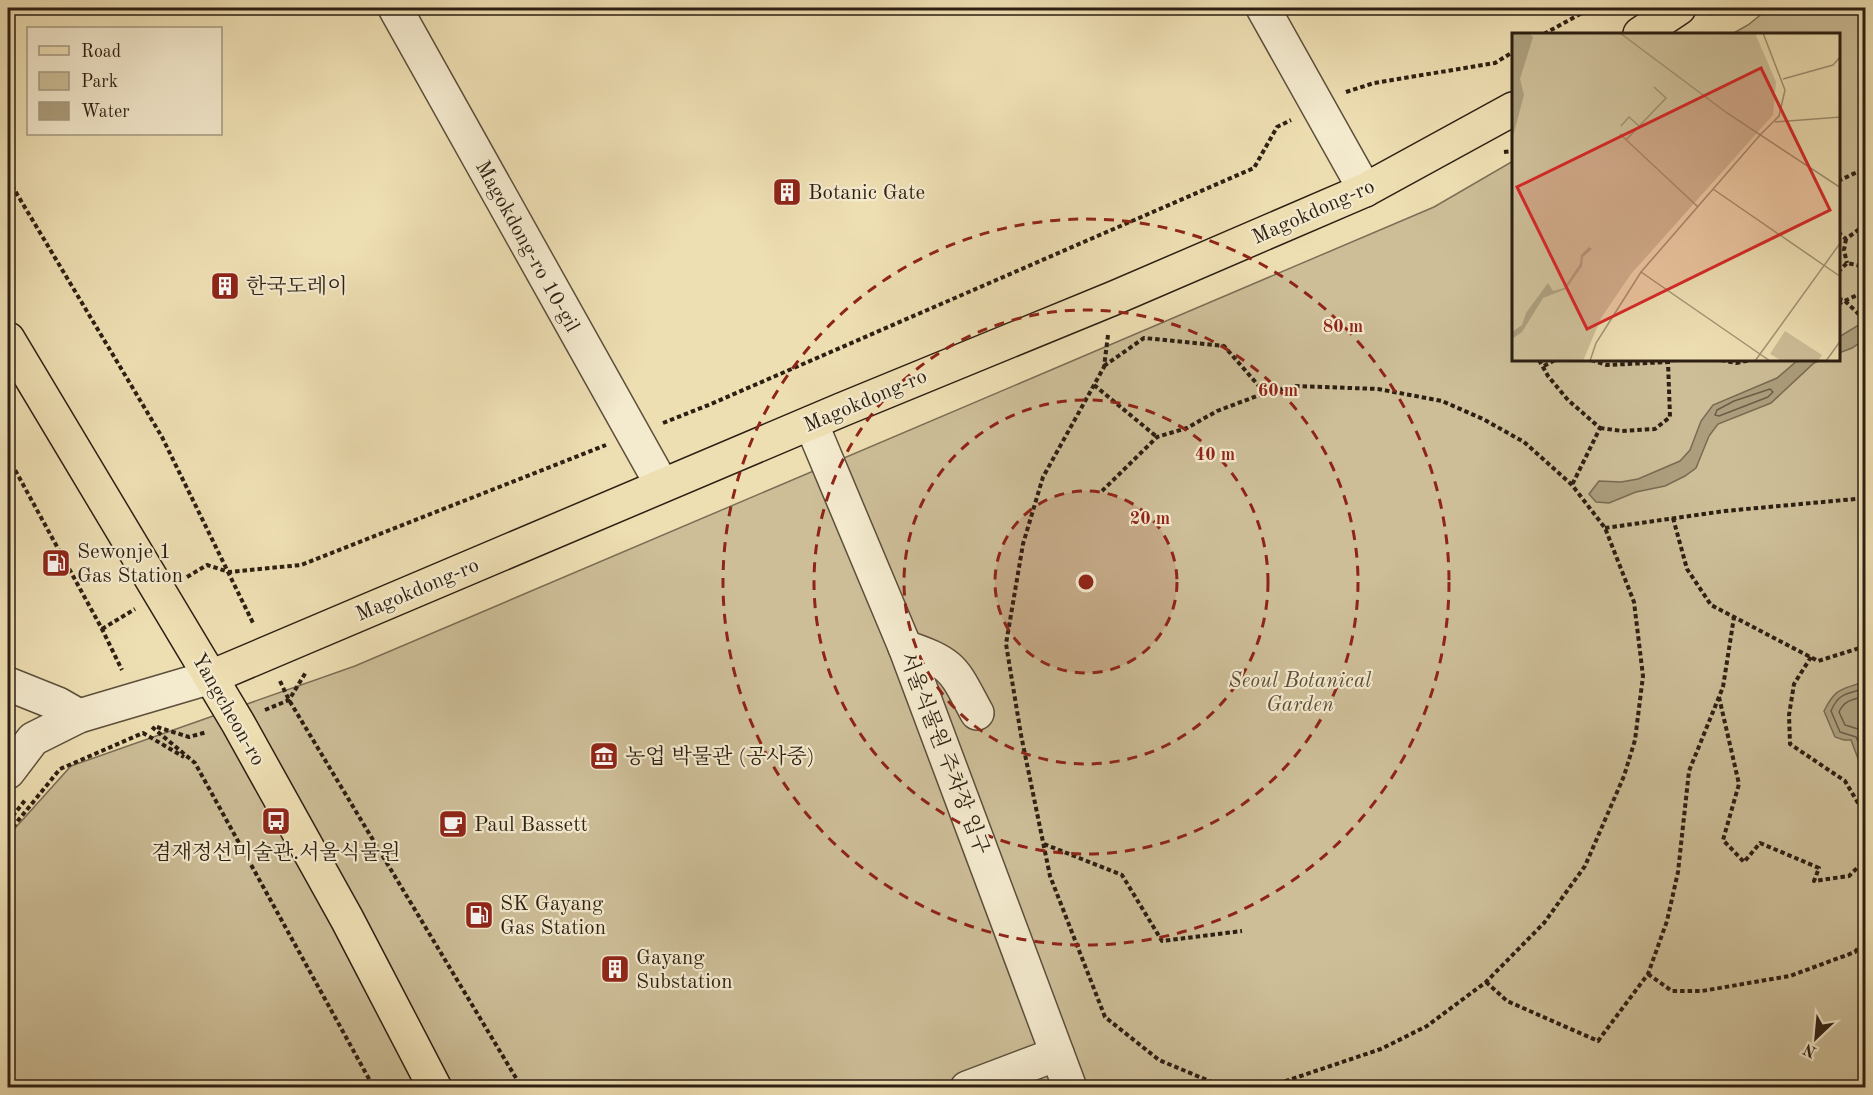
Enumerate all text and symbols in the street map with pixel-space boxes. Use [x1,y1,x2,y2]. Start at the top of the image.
legend [27,27,222,135]
inset map [1512,33,1840,362]
text: Road [81,43,121,61]
text: Park [81,73,118,91]
text: Water [81,103,130,121]
street label: Magokdong-ro 10-gil [471,158,583,336]
building icon: Botanic Gate [771,176,803,208]
street label: Magokdong-ro [1249,176,1378,249]
place label: Botanic Gate [808,183,925,204]
building icon: 한국도레이 [209,270,241,302]
place label: 한국도레이 [246,275,347,298]
text: 80 m [1323,318,1363,336]
street label: Magokdong-ro [801,366,930,437]
text: 60 m [1258,382,1298,400]
text: 40 m [1195,446,1235,464]
text: 20 m [1130,510,1170,528]
place label: Sewonje 1 Gas Station [77,542,183,587]
fuel station icon: Sewonje 1 Gas Station [40,547,72,579]
street label: Magokdong-ro [353,555,482,626]
centre of rings [1076,572,1096,592]
street label: 서울식물원 주차장 입구 [895,649,994,857]
street label: Yangcheon-ro [187,650,268,769]
park label: Seoul Botanical Garden [1229,671,1371,716]
museum icon: 농업 박물관 (공사중) [588,740,620,772]
place label: 농업 박물관 (공사중) [625,745,815,768]
bus stop icon: 겸재정선미술관.서울식물원 [260,805,292,837]
cafe icon: Paul Bassett [437,808,469,840]
place label: Paul Bassett [474,815,588,836]
place label: 겸재정선미술관.서울식물원 [151,841,401,864]
place label: SK Gayang Gas Station [500,894,606,939]
fuel station icon: SK Gayang Gas Station [463,899,495,931]
place label: Gayang Substation [636,948,733,993]
building icon: Gayang Substation [599,953,631,985]
north arrow [1786,1008,1846,1068]
text: N [1801,1039,1819,1060]

